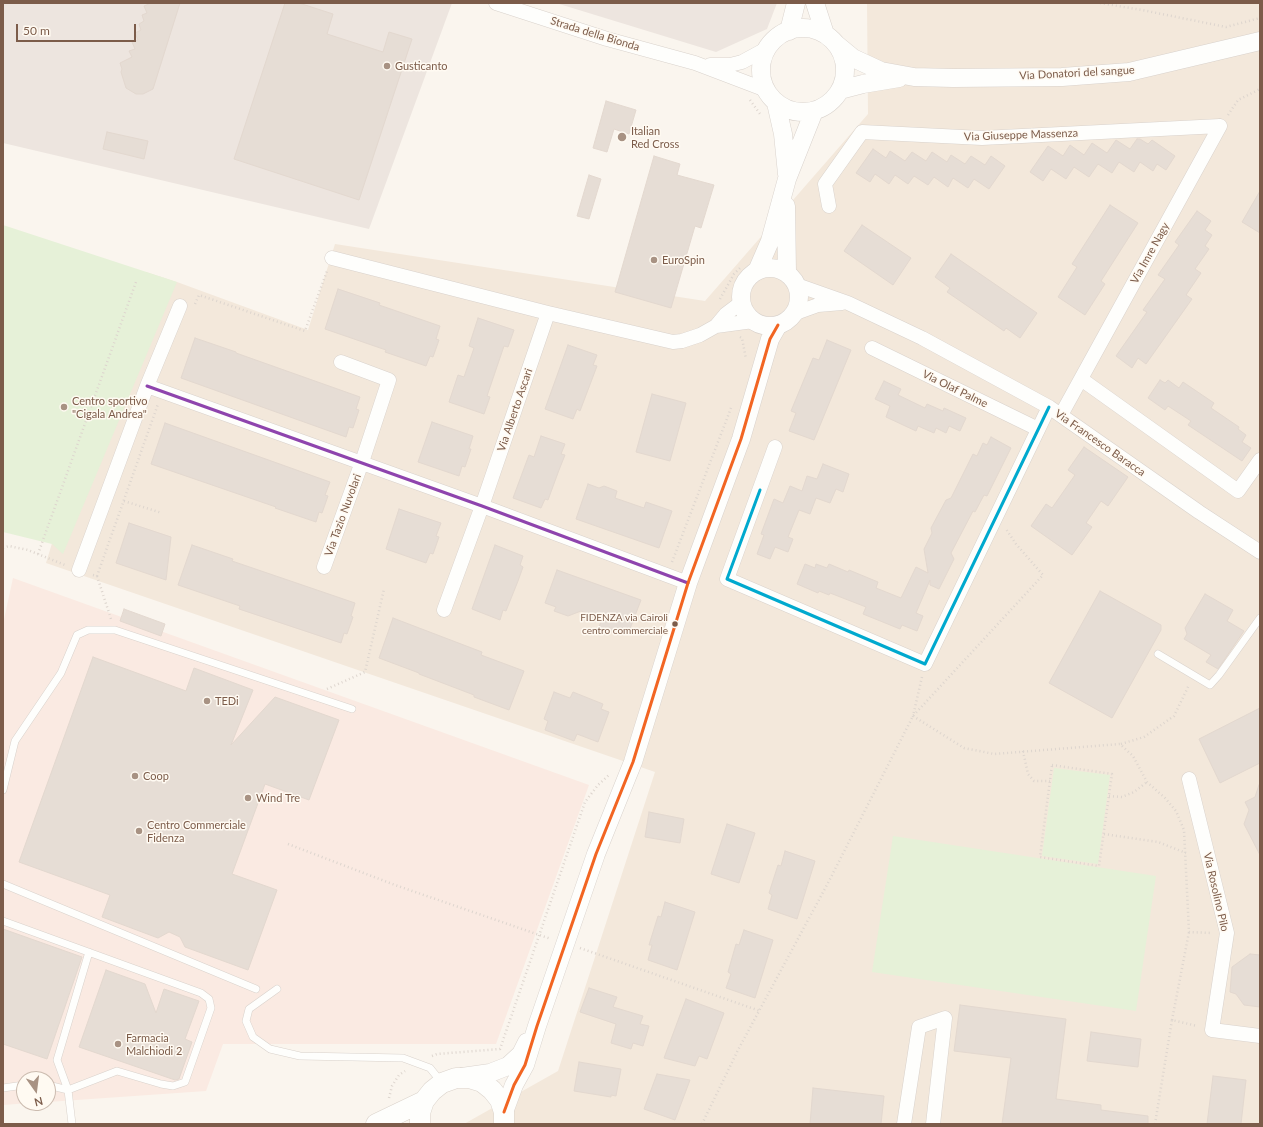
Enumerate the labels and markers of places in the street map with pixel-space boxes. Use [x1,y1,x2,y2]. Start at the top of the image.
place label: Gusticanto [395,59,448,73]
marker: Gusticanto [382,61,392,71]
place label: Italian Red Cross [631,124,679,150]
marker: Italian Red Cross [616,131,628,143]
place label: EuroSpin [662,253,705,267]
marker: EuroSpin [649,255,659,265]
place label: Centro sportivo "Cigala Andrea" [72,394,148,420]
marker: Centro sportivo "Cigala Andrea" [59,402,69,412]
place label: FIDENZA via Cairoli centro commerciale [580,612,668,636]
marker: FIDENZA via Cairoli centro commerciale [670,619,680,629]
place label: TEDi [215,694,239,708]
marker: TEDi [202,696,212,706]
place label: Coop [143,769,169,783]
marker: Coop [130,771,140,781]
place label: Wind Tre [256,791,300,805]
marker: Wind Tre [243,793,253,803]
place label: Centro Commerciale Fidenza [147,818,246,844]
marker: Centro Commerciale Fidenza [134,826,144,836]
place label: Farmacia Malchiodi 2 [126,1031,182,1057]
marker: Farmacia Malchiodi 2 [113,1039,123,1049]

